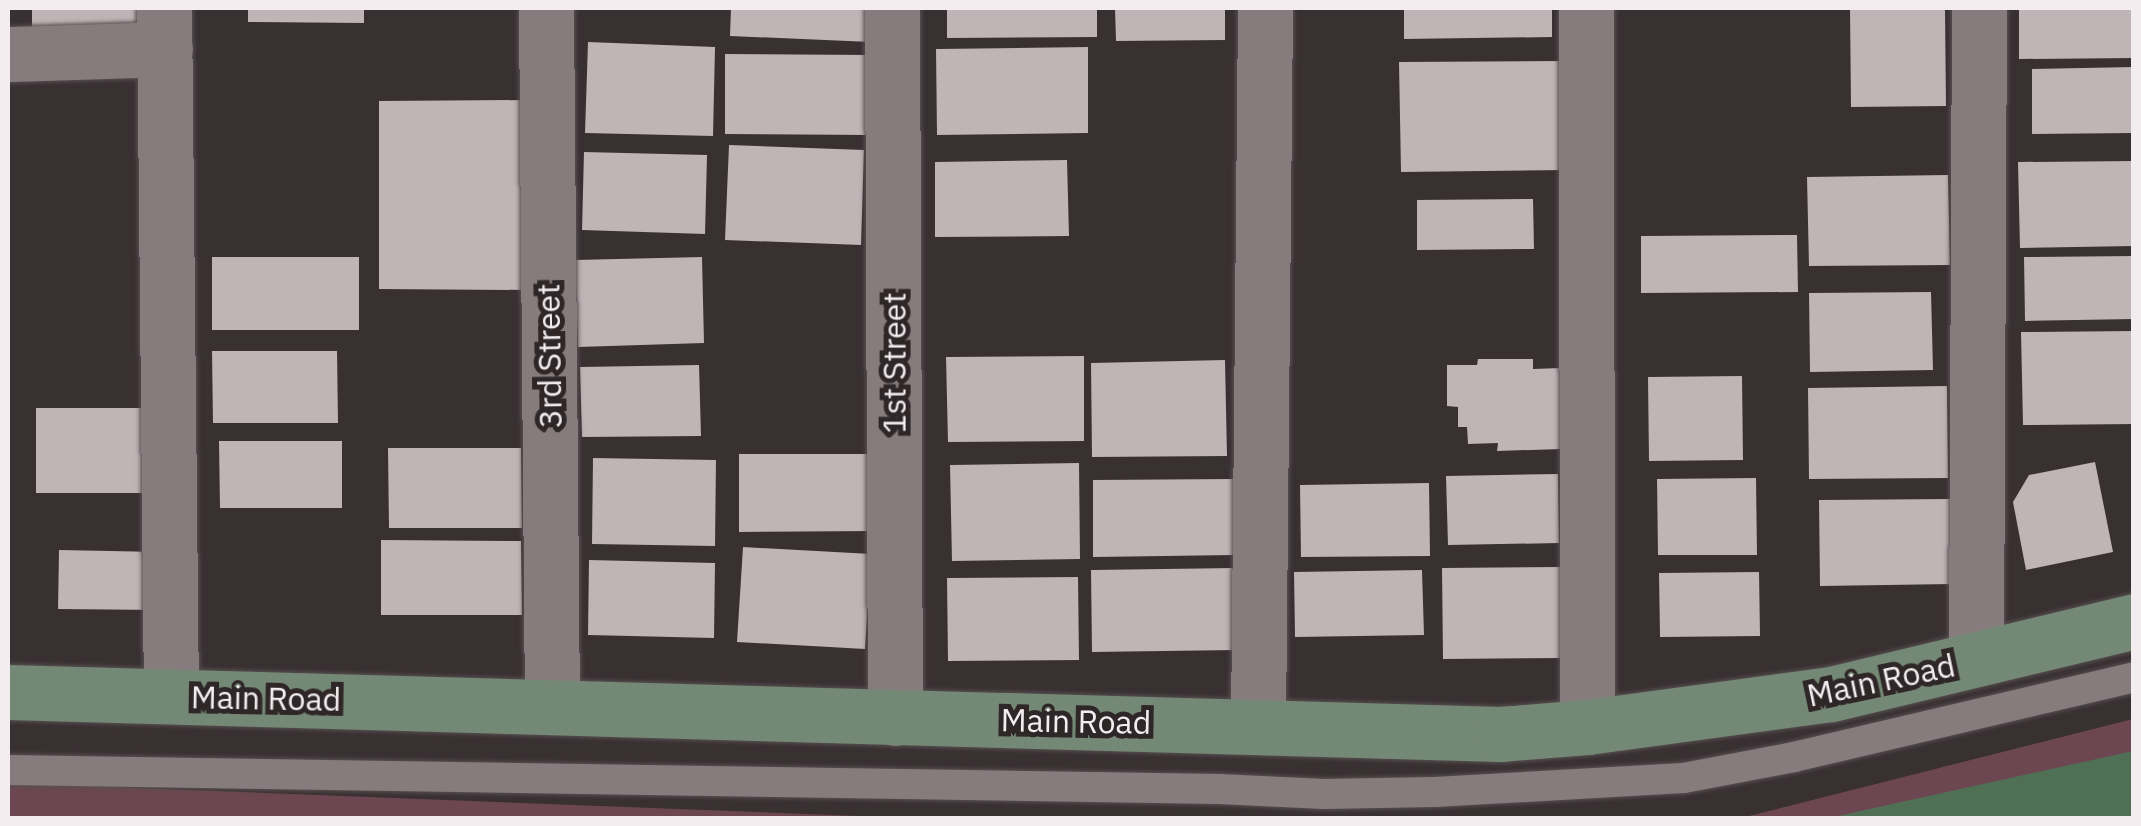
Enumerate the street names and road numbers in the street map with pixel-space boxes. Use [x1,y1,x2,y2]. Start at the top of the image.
street label: 3rd Street [529,283,569,429]
street label: 1st Street [875,292,913,434]
street label: Main Road [1803,646,1959,714]
street label: Main Road [190,677,342,719]
street label: Main Road [1000,700,1152,742]

